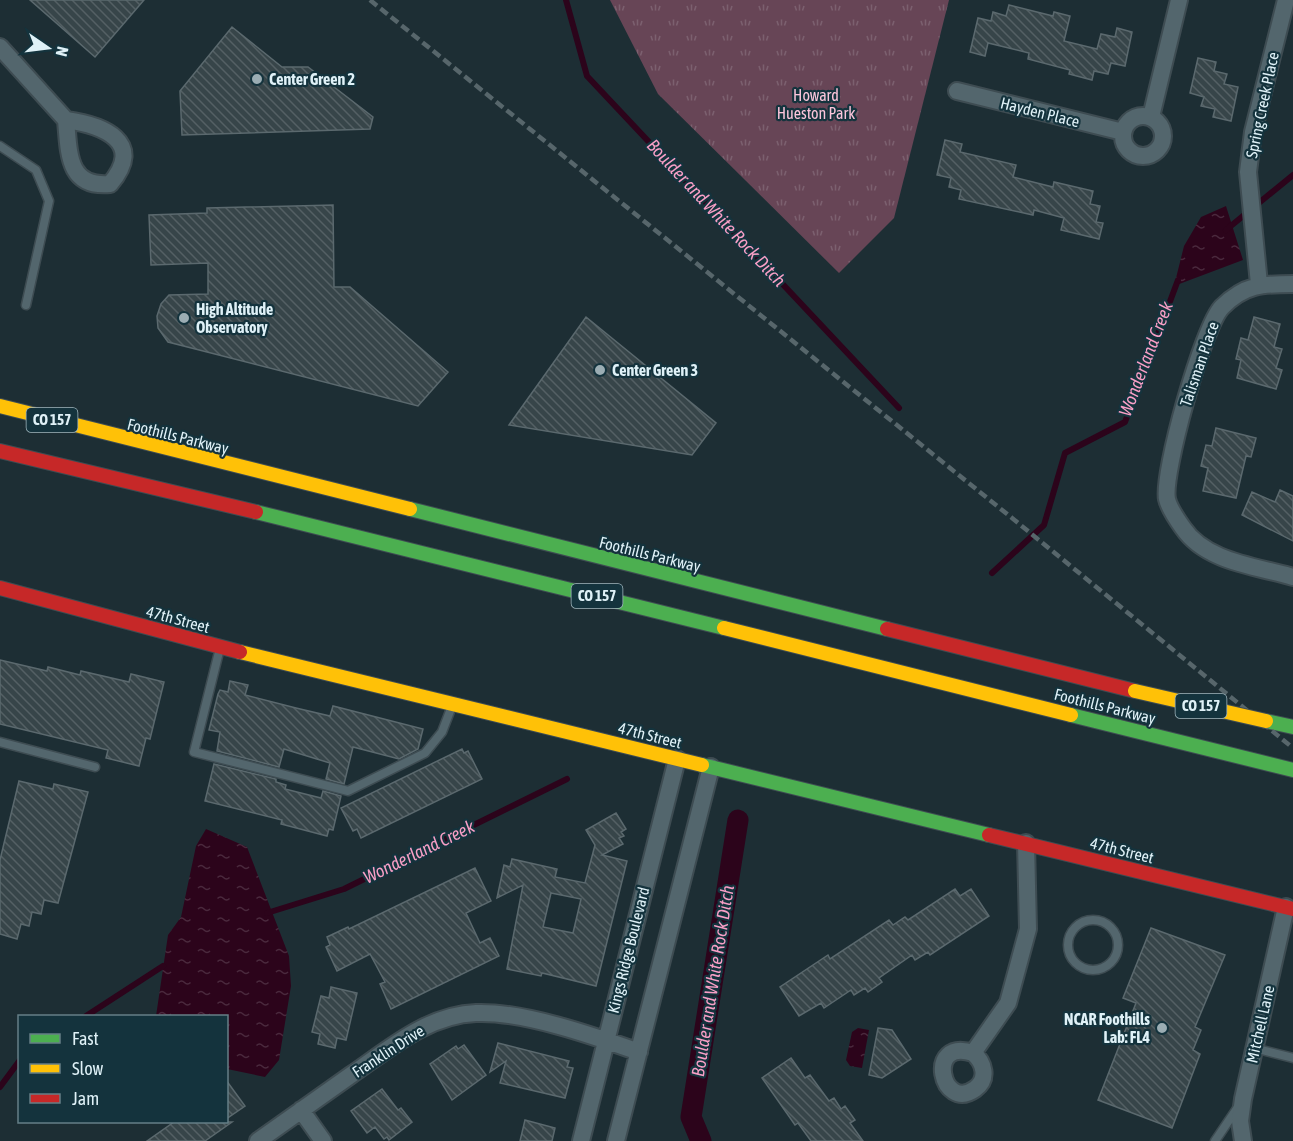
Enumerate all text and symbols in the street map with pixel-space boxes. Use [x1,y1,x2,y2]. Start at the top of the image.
north arrow [18,18,78,78]
text: N [53,45,72,58]
street label: Spring Creek Place [1242,50,1283,160]
place label: Center Green 2 [269,70,355,88]
marker: Center Green 2 [250,72,264,86]
park label: Howard Hueston Park [777,86,855,122]
street label: Hayden Place [998,94,1081,131]
water label: Boulder and White Rock Ditch [643,135,790,291]
water label: Wonderland Creek [1114,298,1177,419]
place label: High Altitude Observatory [196,300,273,336]
marker: High Altitude Observatory [177,311,191,325]
street label: Talisman Place [1176,319,1222,409]
place label: Center Green 3 [612,361,698,379]
marker: Center Green 3 [593,363,607,377]
road number: CO 157 [26,408,78,432]
street label: Foothills Parkway [125,415,231,458]
street label: Foothills Parkway [597,533,703,576]
road number: CO 157 [572,584,622,608]
street label: 47th Street [144,602,212,636]
street label: Foothills Parkway [1052,685,1158,728]
road number: CO 157 [1176,694,1226,718]
street label: 47th Street [616,718,684,752]
water label: Wonderland Creek [360,815,479,888]
street label: 47th Street [1088,833,1156,867]
water label: Boulder and White Rock Ditch [687,883,738,1078]
street label: Kings Ridge Boulevard [604,885,653,1015]
street label: Mitchell Lane [1242,983,1278,1065]
place label: NCAR Foothills Lab: FL4 [1064,1010,1150,1046]
legend [18,1015,228,1123]
street label: Franklin Drive [349,1021,427,1081]
marker: NCAR Foothills Lab: FL4 [1155,1021,1169,1035]
text: Fast [72,1028,99,1049]
text: Slow [72,1058,103,1079]
text: Jam [72,1088,99,1109]

